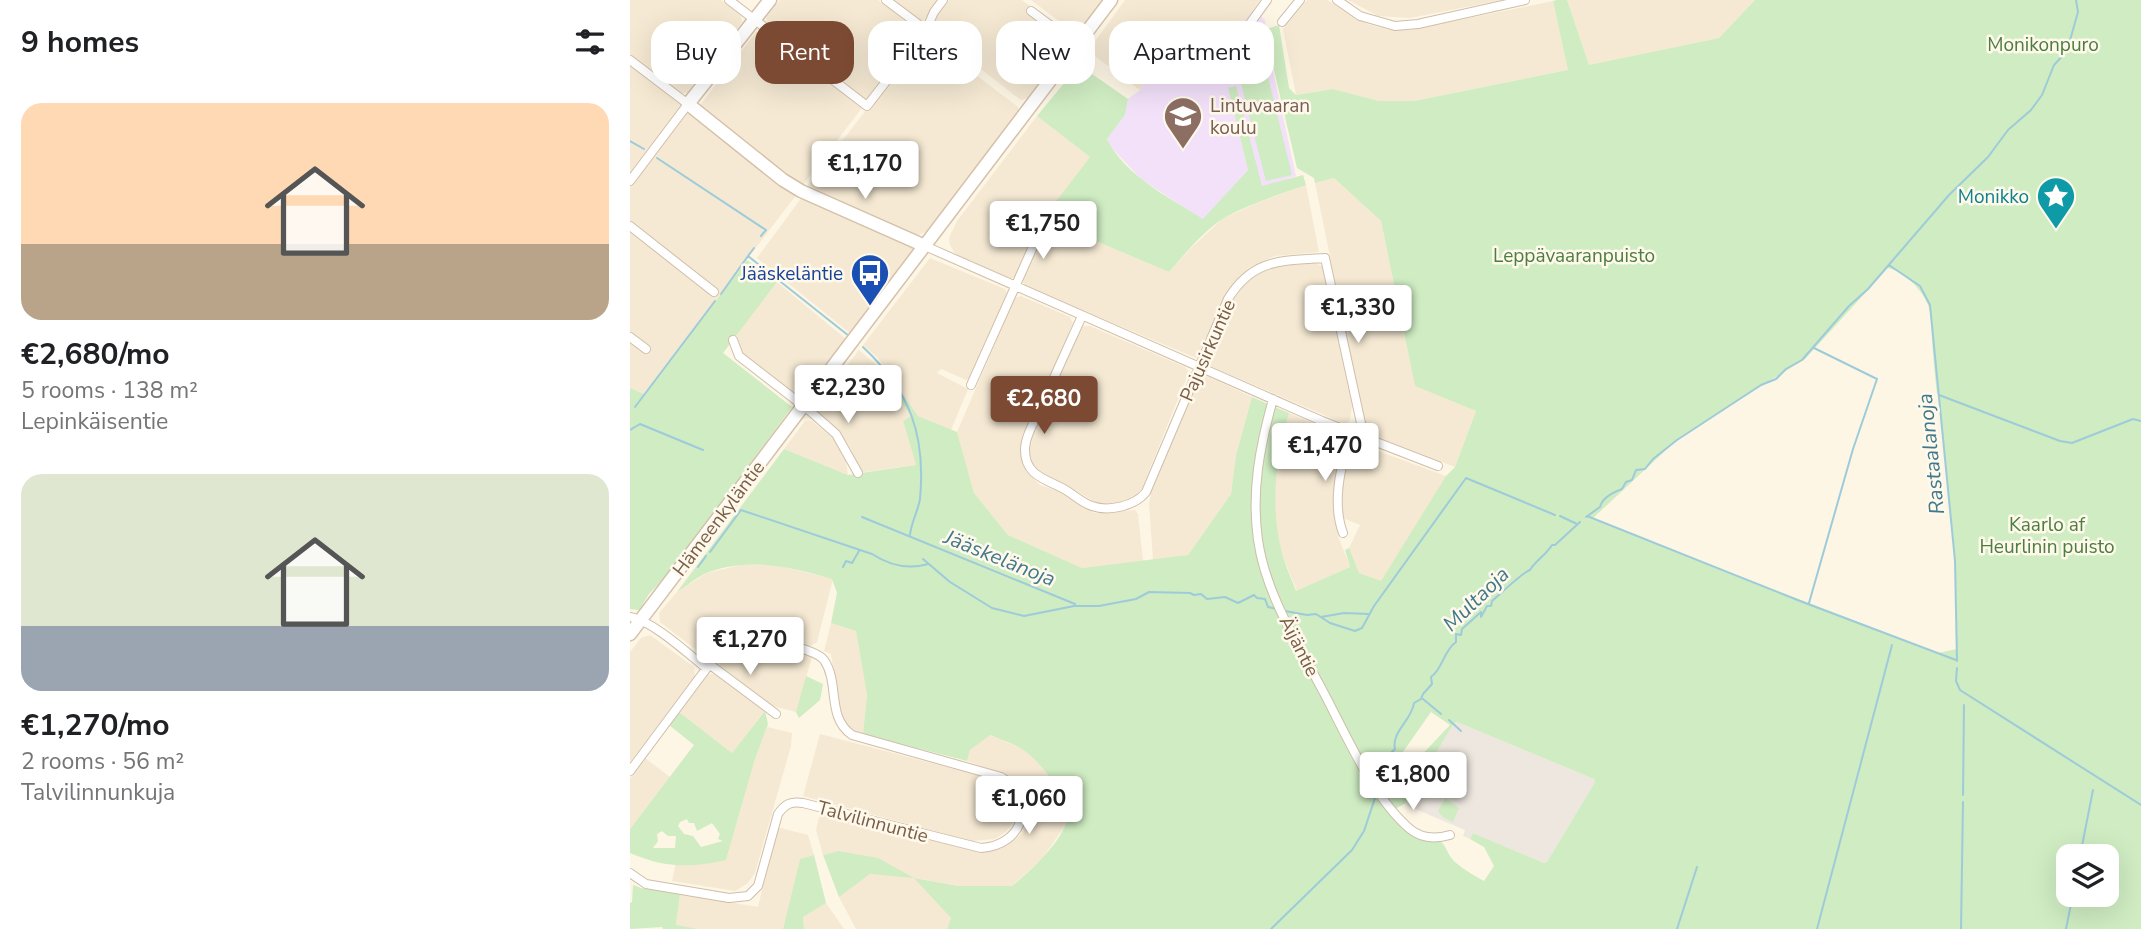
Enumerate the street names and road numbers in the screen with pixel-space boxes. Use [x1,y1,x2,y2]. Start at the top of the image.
street label: Pajusirkuntie [1174,295,1242,406]
street label: Hämeenkyläntie [667,456,771,582]
street label: Äijäntie [1273,612,1325,681]
street label: Talvilinnuntie [814,795,931,849]

